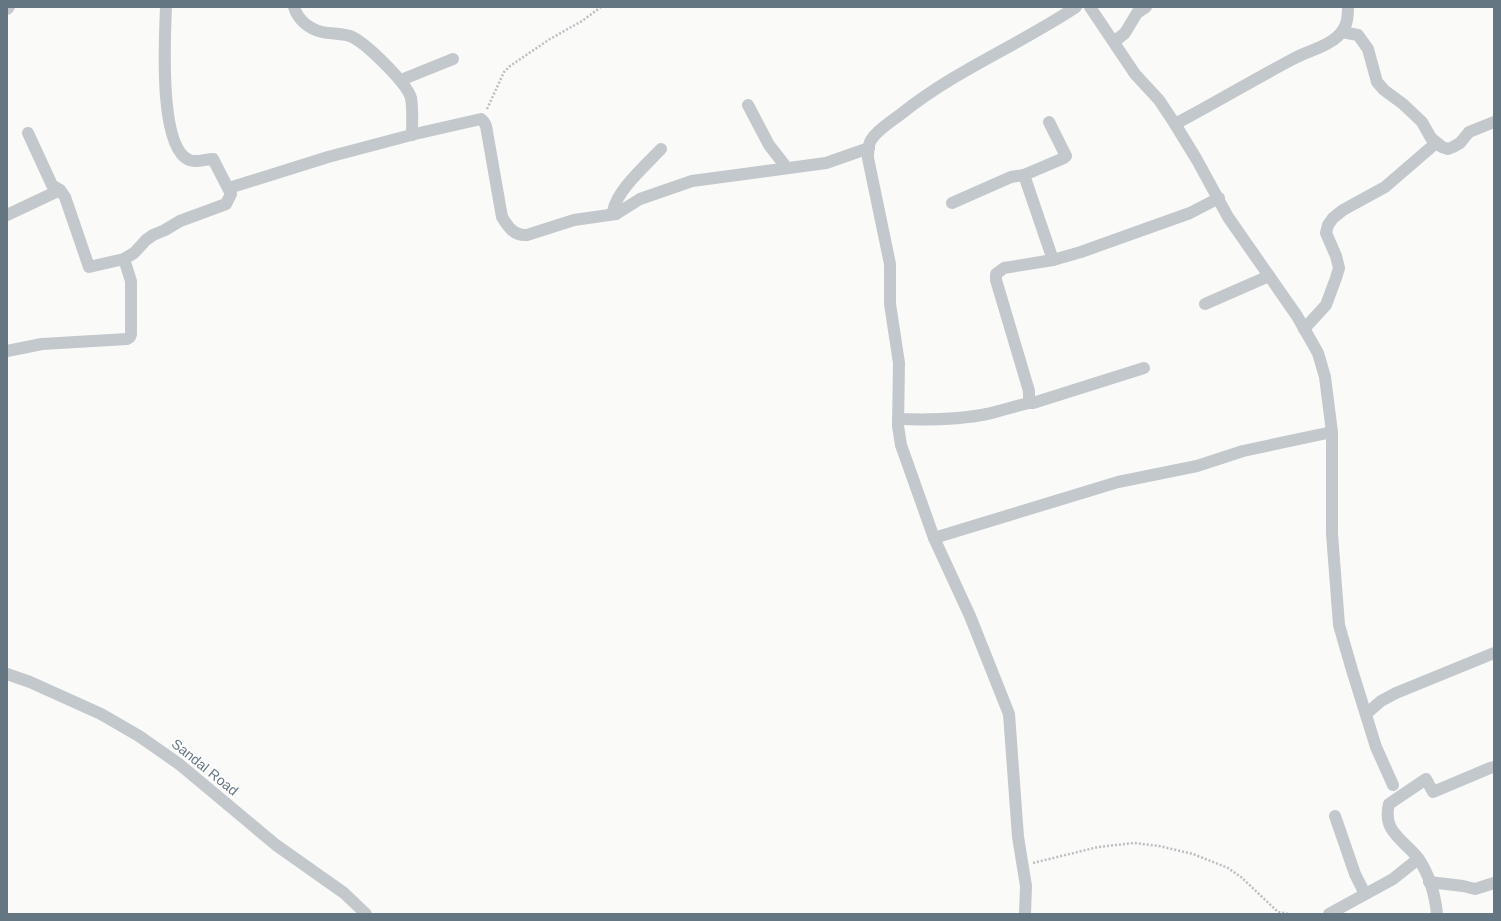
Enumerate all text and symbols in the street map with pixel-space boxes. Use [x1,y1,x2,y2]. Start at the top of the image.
street label: Sandal Road [169,735,241,799]

